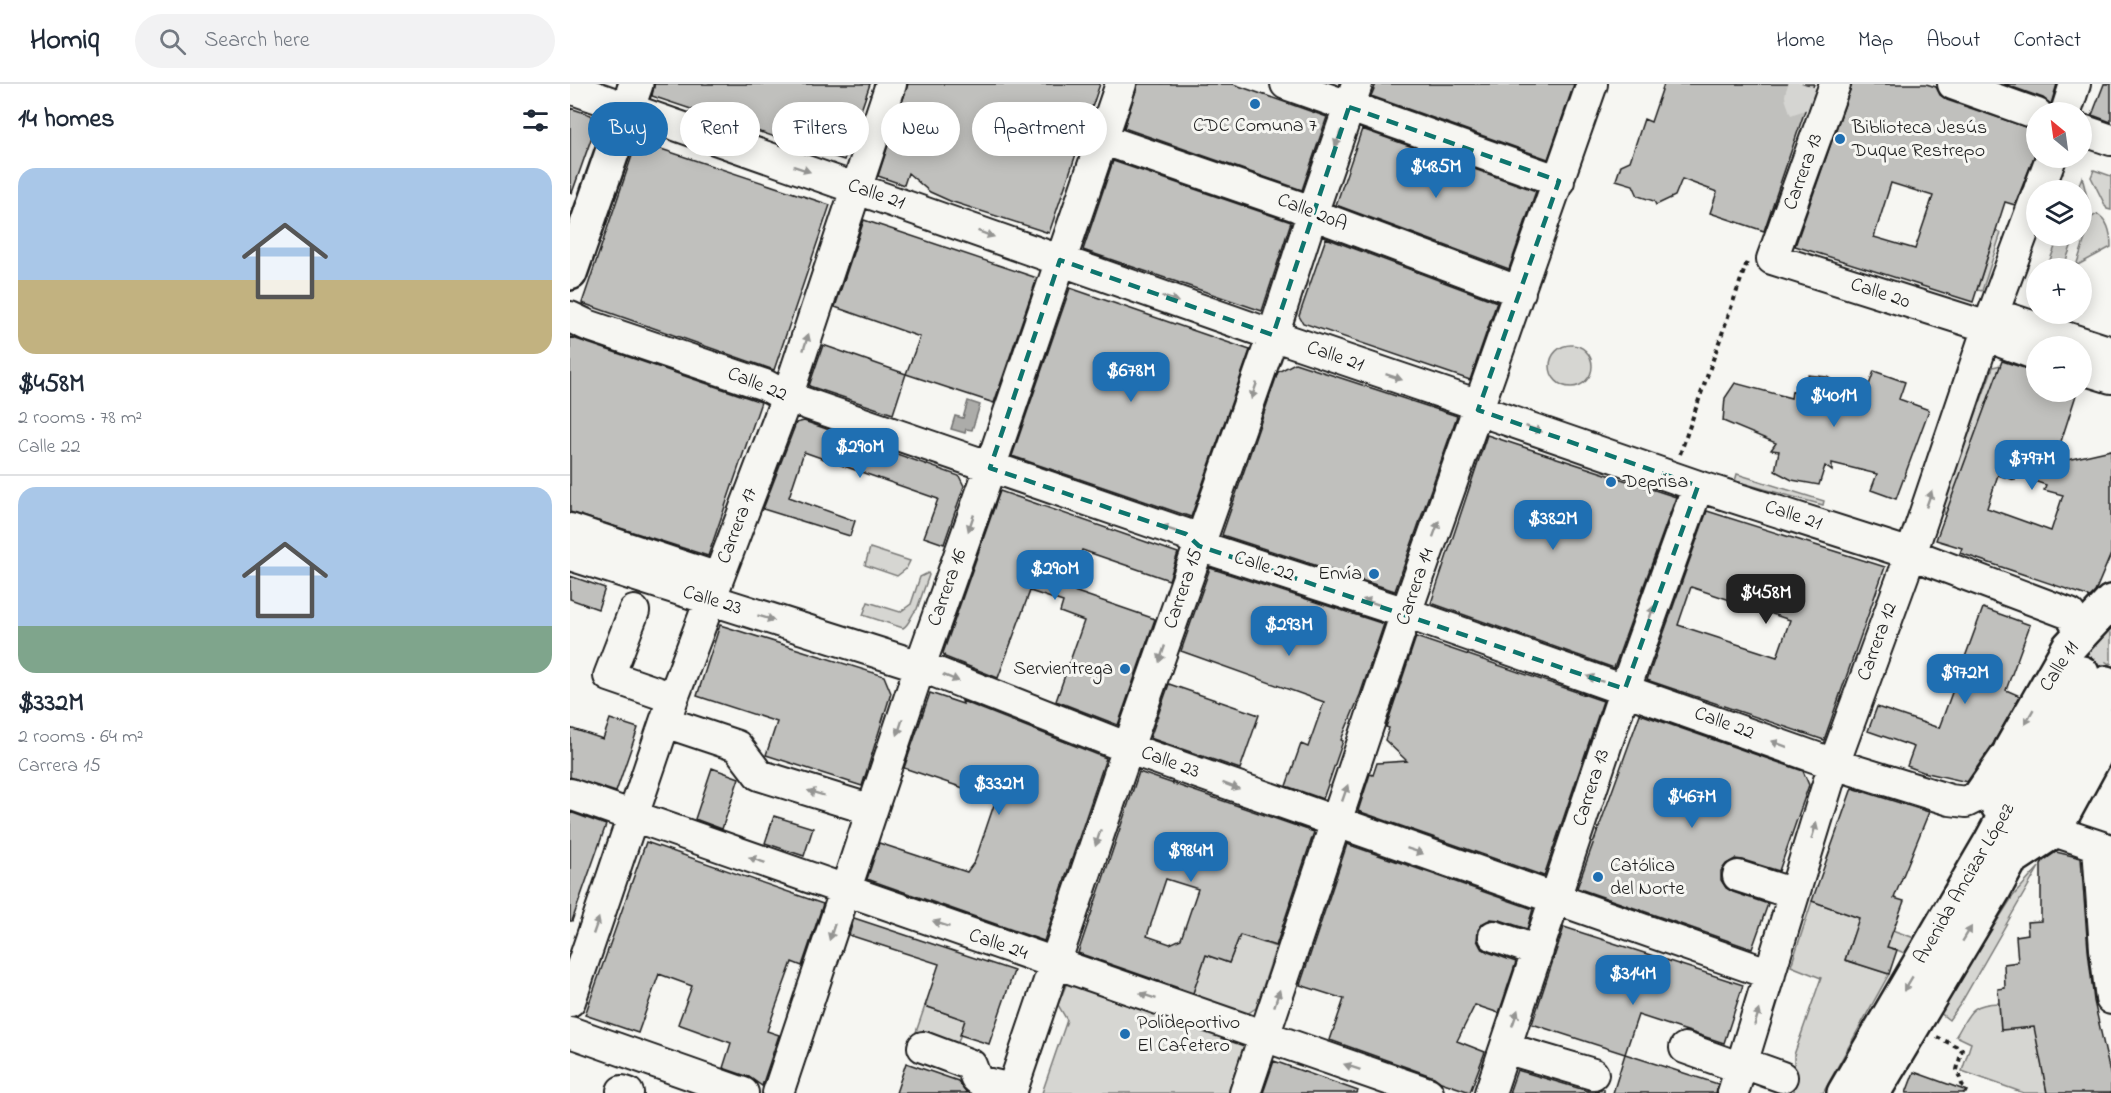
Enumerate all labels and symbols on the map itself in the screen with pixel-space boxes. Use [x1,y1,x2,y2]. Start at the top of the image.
marker: CDC Comuna 7 [1248,97,1262,111]
north arrow [2026,102,2092,168]
place label: CDC Comuna 7 [1193,112,1317,141]
place label: Biblioteca Jesús Duque Restrepo [1851,114,1987,166]
one-way arrow [1333,130,1343,148]
street label: Carrera 13 [1777,130,1831,214]
marker: Biblioteca Jesús Duque Restrepo [1833,132,1847,146]
pin: $485M [1394,148,1478,199]
one-way arrow [793,164,811,174]
street label: Calle 21 [843,172,909,218]
street label: Calle 20A [1273,186,1351,240]
one-way arrow [977,229,995,239]
street label: Calle 20 [1846,271,1914,317]
one-way arrow [1161,294,1179,304]
one-way arrow [801,333,811,351]
street label: Calle 21 [1302,334,1368,380]
pin: $678M [1089,352,1173,403]
street label: Calle 22 [723,360,791,410]
one-way arrow [1385,372,1403,382]
pin: $401M [1792,377,1876,428]
one-way arrow [1248,382,1258,400]
one-way arrow [1525,425,1543,435]
pin: $290M [818,428,902,479]
pin: $797M [1990,440,2074,491]
place label: Deprisa [1622,468,1688,497]
marker: Deprisa [1604,475,1618,489]
street label: Carrera 17 [710,484,766,568]
one-way arrow [1925,490,1935,508]
street label: Calle 21 [1761,493,1825,539]
pin: $382M [1511,500,1595,551]
one-way arrow [965,514,975,532]
one-way arrow [1432,520,1442,538]
one-way arrow [1160,523,1178,533]
street label: Calle 22 [1230,544,1298,590]
street label: Carrera 16 [921,545,975,631]
street label: Carrera 15 [1157,545,1211,633]
street label: Carrera 14 [1389,545,1443,629]
pin: $290M [1013,550,1097,601]
place label: Envía [1318,560,1362,589]
marker: Envía [1367,567,1381,581]
pin: $458M [1724,574,1808,625]
street label: Calle 23 [679,578,745,624]
one-way arrow [1362,597,1380,606]
street label: Carrera 12 [1850,599,1906,685]
one-way arrow [1647,605,1657,623]
pin: $293M [1247,606,1331,657]
one-way arrow [757,614,775,623]
street label: Calle 11 [2033,636,2087,698]
one-way arrow [1156,645,1166,663]
pin: $972M [1923,654,2007,705]
place label: Servientrega [1013,655,1113,685]
marker: Servientrega [1118,662,1132,676]
one-way arrow [1586,673,1604,683]
one-way arrow [942,674,960,683]
street label: Calle 22 [1690,700,1758,748]
one-way arrow [2024,709,2034,726]
one-way arrow [894,718,904,736]
one-way arrow [1770,738,1788,748]
street label: Calle 23 [1137,739,1203,787]
street label: Carrera 13 [1566,746,1618,830]
pin: $332M [957,765,1041,816]
pin: $467M [1650,778,1734,829]
one-way arrow [1222,781,1240,791]
one-way arrow [1341,784,1351,802]
one-way arrow [807,788,825,797]
street label: Avenida Ancizar López [1907,798,2023,970]
one-way arrow [1809,822,1819,840]
one-way arrow [1093,829,1103,847]
pin: $984M [1149,832,1233,883]
one-way arrow [1406,846,1424,856]
place label: Católica del Norte [1610,852,1684,904]
one-way arrow [747,854,765,864]
marker: Católica del Norte [1591,870,1605,884]
one-way arrow [591,917,601,935]
one-way arrow [932,919,950,929]
street label: Calle 24 [965,921,1031,969]
one-way arrow [826,923,836,941]
one-way arrow [1962,925,1972,942]
pin: $314M [1591,955,1675,1006]
one-way arrow [1902,976,1913,992]
one-way arrow [1273,988,1282,1006]
one-way arrow [1139,991,1157,1001]
one-way arrow [1752,1008,1762,1026]
place label: Polideportivo El Cafetero [1137,1009,1240,1061]
one-way arrow [1511,1009,1521,1027]
marker: Polideportivo El Cafetero [1118,1027,1132,1041]
one-way arrow [1343,1062,1361,1071]

